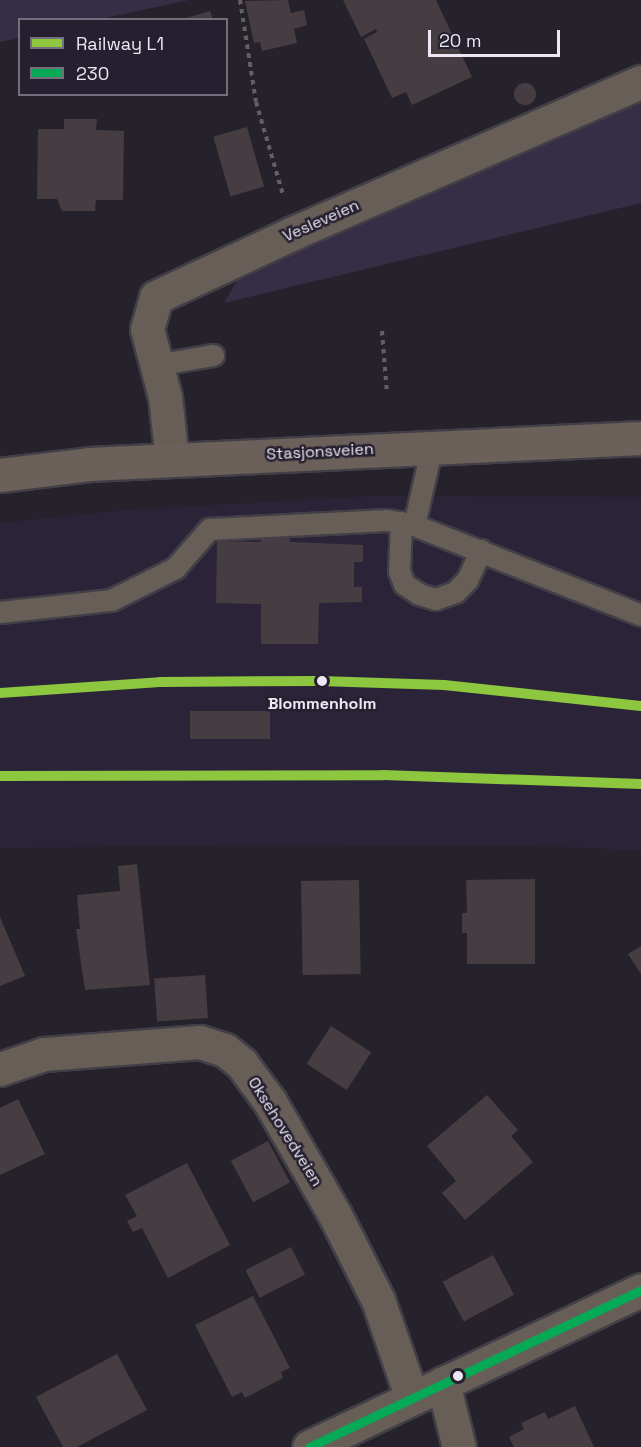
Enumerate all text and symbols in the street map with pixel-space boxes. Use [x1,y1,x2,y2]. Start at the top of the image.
legend [18,18,228,96]
scale bar [431,18,563,56]
text: 20 m [439,29,482,52]
text: Railway L1 [76,32,164,55]
text: 230 [76,62,109,85]
street label: Vesleveien [280,196,362,246]
street label: Stasjonsveien [266,440,374,464]
marker: Blommenholm [311,670,333,692]
place label: Blommenholm [268,694,376,714]
street label: Oksehovedveien [244,1074,326,1190]
unlabelled marker [452,1370,464,1382]

